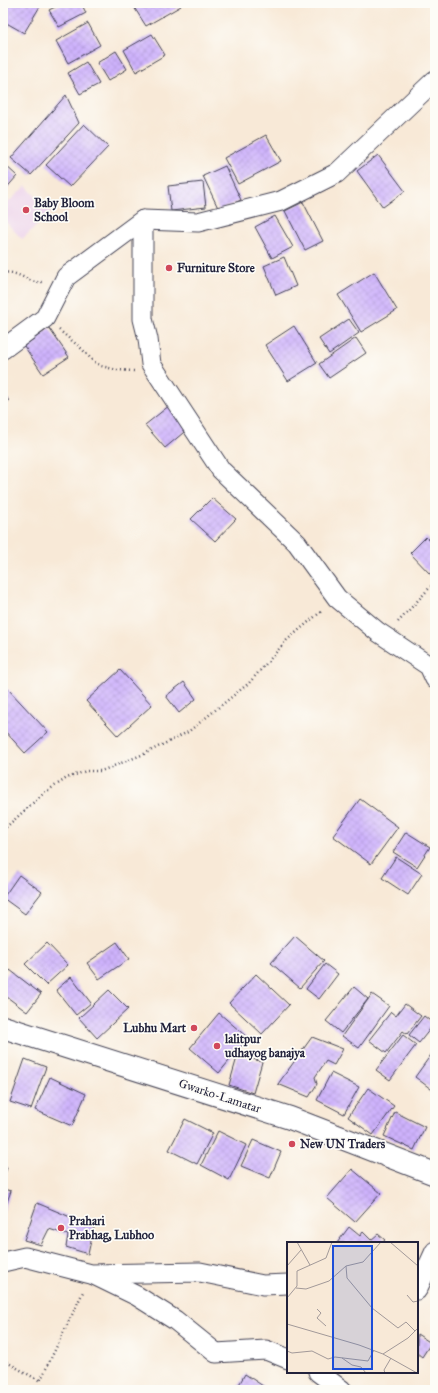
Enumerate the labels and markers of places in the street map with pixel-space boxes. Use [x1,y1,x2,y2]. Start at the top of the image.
place label: Baby Bloom School [34,196,95,224]
marker: Baby Bloom School [21,205,31,215]
place label: Furniture Store [177,261,255,275]
marker: Furniture Store [164,263,174,273]
place label: Lubhu Mart [123,1021,187,1035]
marker: Lubhu Mart [189,1023,199,1033]
place label: lalitpur udhayog banajya [224,1032,306,1061]
marker: lalitpur udhayog banajya [212,1041,222,1051]
place label: New UN Traders [300,1137,386,1151]
marker: New UN Traders [287,1139,297,1149]
place label: Prahari Prabhag, Lubhoo [69,1214,154,1243]
marker: Prahari Prabhag, Lubhoo [56,1223,66,1233]

